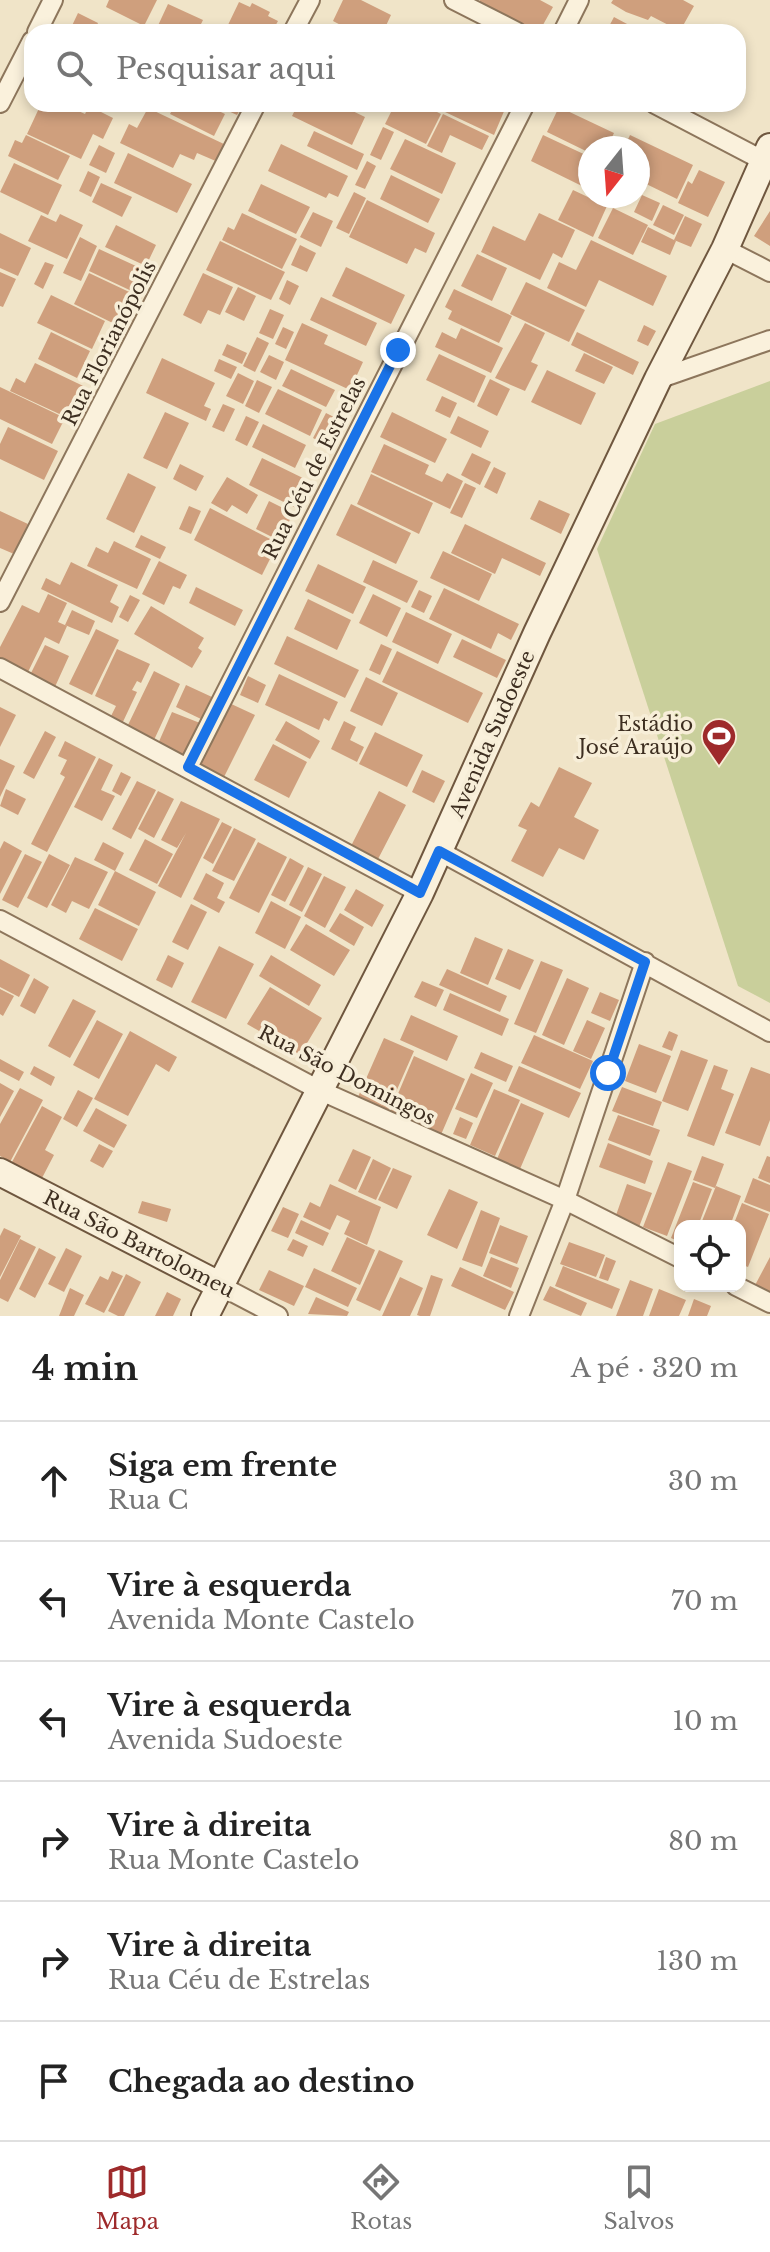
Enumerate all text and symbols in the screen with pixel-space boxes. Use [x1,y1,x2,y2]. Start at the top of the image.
search box [24,24,746,112]
icon: search [52,46,96,90]
text: Pesquisar aqui [116,50,335,87]
north arrow [578,136,650,208]
street label: Rua Florianópolis [57,256,161,430]
route end [380,332,416,368]
street label: Rua Céu de Estrelas [258,373,370,563]
street label: Avenida Sudoeste [444,647,540,822]
place label: Estádio José Araújo [575,712,693,759]
sports icon: Estádio José Araújo [700,717,738,767]
street label: Rua São Domingos [254,1020,440,1130]
route start [590,1055,626,1091]
street label: Rua São Bartolomeu [40,1185,238,1303]
map controls [674,1220,746,1292]
button: locate [674,1220,746,1292]
text: 4 min [32,1347,138,1389]
text: A pé · 320 m [571,1352,738,1384]
text: Siga em frente [108,1447,337,1484]
icon: ahead [32,1459,76,1503]
text: 30 m [668,1465,738,1497]
text: Rua C [108,1484,188,1516]
text: Vire à esquerda [108,1567,351,1604]
icon: left [32,1579,76,1623]
text: 70 m [671,1585,738,1617]
text: Avenida Monte Castelo [108,1604,415,1636]
text: Vire à esquerda [108,1687,351,1724]
icon: left [32,1699,76,1743]
text: 10 m [672,1705,738,1737]
text: Avenida Sudoeste [108,1724,343,1756]
text: Vire à direita [108,1807,312,1844]
icon: right [32,1819,76,1863]
text: 80 m [668,1825,738,1857]
text: Rua Monte Castelo [108,1844,359,1876]
text: Vire à direita [108,1927,312,1964]
icon: right [32,1939,76,1983]
text: 130 m [656,1945,738,1977]
text: Rua Céu de Estrelas [108,1964,370,1996]
icon: arrive [32,2059,76,2103]
text: Chegada ao destino [108,2063,414,2100]
tab: Mapa [96,2160,159,2235]
tab: Rotas [350,2160,412,2235]
tab: Salvos [604,2160,674,2235]

